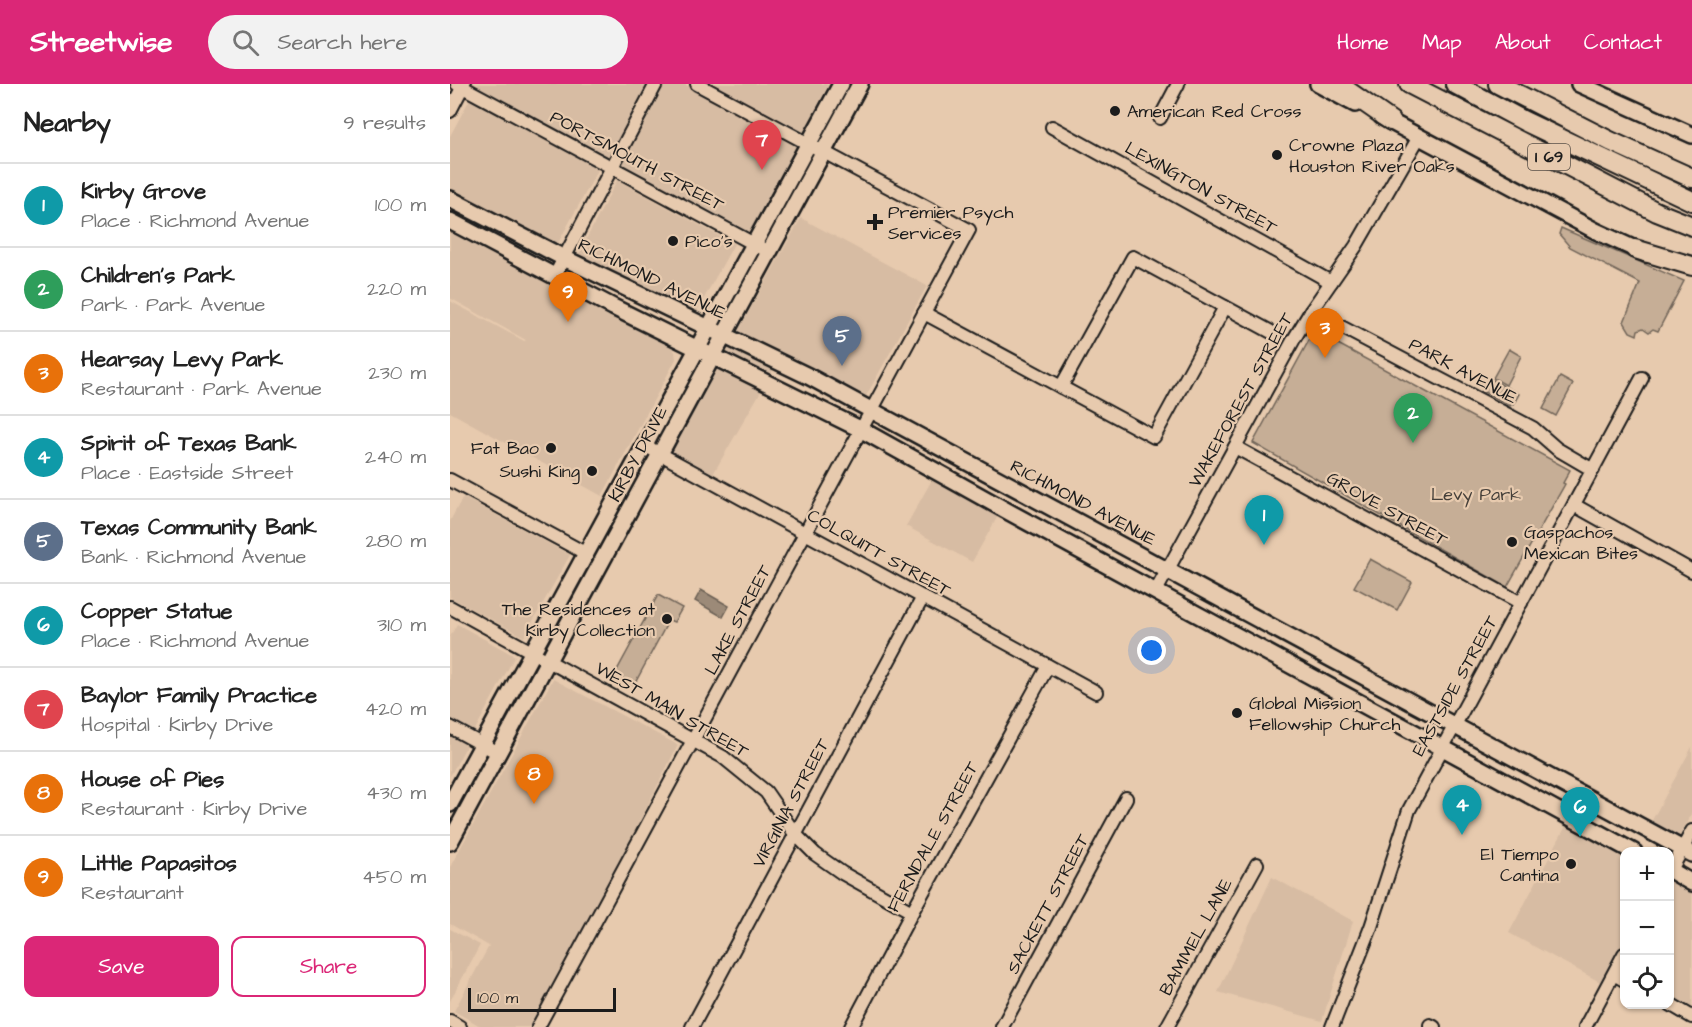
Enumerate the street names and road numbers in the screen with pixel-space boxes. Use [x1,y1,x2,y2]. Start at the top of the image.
street label: PORTSMOUTH STREET [546,105,729,218]
street label: LEXINGTON STREET [1120,136,1282,241]
road number: I 69 [1528,144,1570,170]
street label: RICHMOND AVENUE [574,232,731,326]
street label: WAKEFOREST STREET [1183,307,1300,492]
street label: PARK AVENUE [1404,332,1522,410]
street label: KIRBY DRIVE [602,401,674,506]
street label: RICHMOND AVENUE [1006,454,1161,552]
street label: GROVE STREET [1322,465,1453,553]
street label: COLQUITT STREET [803,503,956,603]
street label: LAKE STREET [699,560,778,679]
street label: EASTSIDE STREET [1406,611,1504,761]
street label: WEST MAIN STREET [591,656,754,765]
street label: VIRGINIA STREET [746,733,836,872]
street label: FERNDALE STREET [881,756,985,917]
street label: SACKETT STREET [1001,829,1096,978]
street label: BAMMEL LANE [1153,874,1239,1000]

